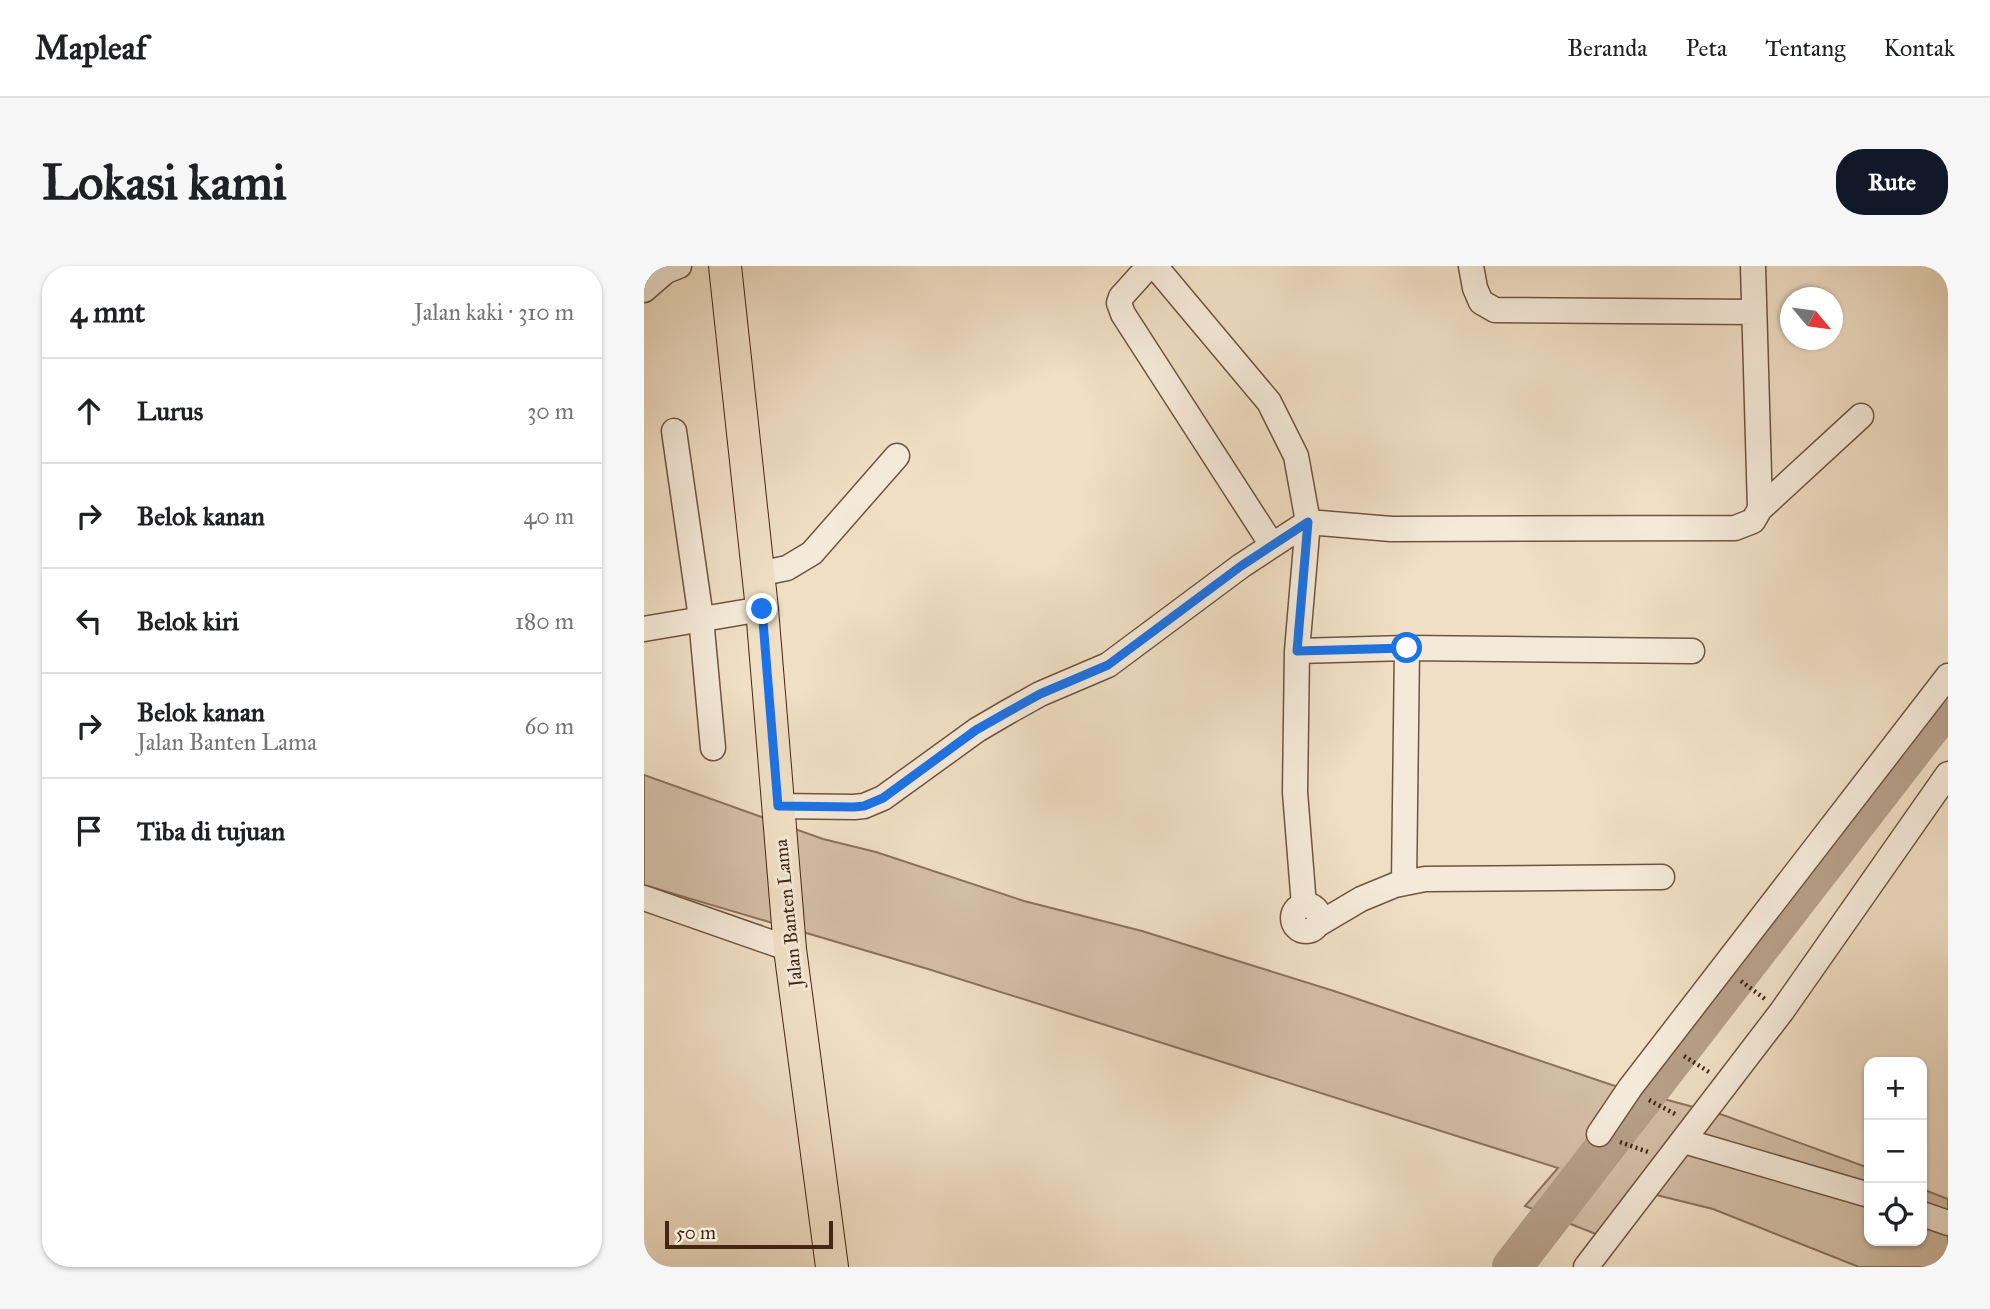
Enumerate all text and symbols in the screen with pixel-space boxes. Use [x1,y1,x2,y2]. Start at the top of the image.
text: Mapleaf [35,28,147,68]
text: Beranda [1567,33,1647,63]
text: Peta [1685,33,1727,63]
text: Tentang [1765,33,1845,63]
text: Kontak [1883,33,1955,63]
button: Rute [1836,149,1948,215]
text: Lokasi kami [42,153,286,212]
north arrow [1780,287,1843,350]
text: 4 mnt [70,294,145,330]
text: Jalan kaki · 310 m [414,298,574,326]
icon: ahead [70,392,108,430]
text: Lurus [137,395,203,427]
text: 30 m [527,397,574,425]
icon: right [70,497,108,535]
text: Belok kanan [137,500,265,532]
text: 40 m [524,502,574,530]
route end [746,593,777,624]
icon: left [70,602,108,640]
text: Belok kiri [137,605,239,637]
text: 180 m [515,607,574,635]
route start [1391,632,1422,663]
text: Belok kanan [137,696,265,728]
icon: right [70,707,108,745]
text: 60 m [525,712,574,740]
text: Jalan Banten Lama [137,728,317,756]
icon: arrive [70,812,108,850]
text: Tiba di tujuan [137,815,285,847]
street label: Jalan Banten Lama [769,837,808,990]
map controls [1864,1057,1927,1246]
button: + [1864,1057,1927,1120]
button: − [1864,1120,1927,1183]
button: locate [1864,1183,1927,1246]
scale bar [665,1218,833,1250]
text: 50 m [676,1221,716,1244]

